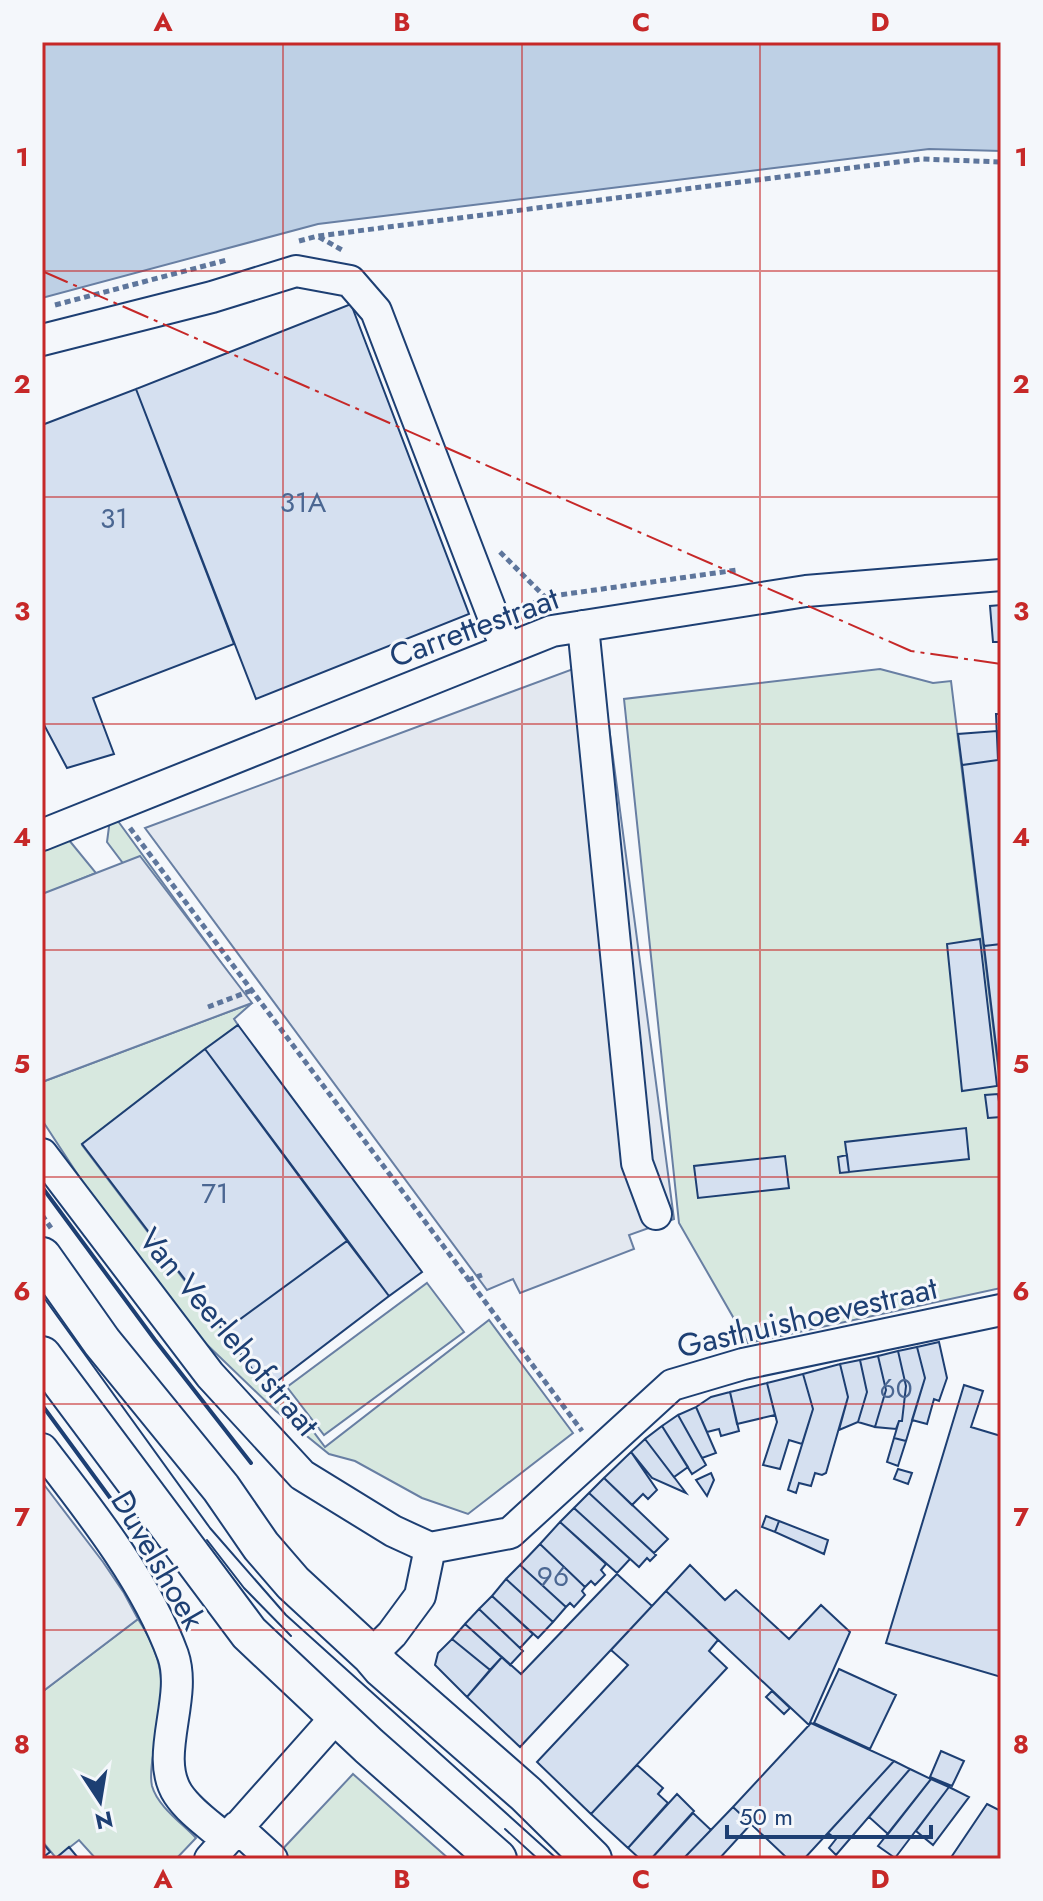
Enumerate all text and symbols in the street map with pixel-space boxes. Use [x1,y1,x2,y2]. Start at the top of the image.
text: A [152,3,173,41]
text: B [393,3,411,41]
text: C [632,3,650,41]
text: D [870,3,890,41]
text: 1 [15,138,29,176]
text: 1 [1014,138,1028,176]
text: 2 [13,365,31,403]
text: 2 [1012,365,1030,403]
house number: 31A [280,482,327,523]
house number: 31 [100,498,128,539]
street label: Carrettestraat [383,575,565,679]
text: 3 [14,592,30,630]
text: 3 [1013,592,1029,630]
text: 4 [13,818,31,856]
text: 4 [1012,818,1030,856]
text: 5 [14,1045,30,1083]
text: 5 [1013,1045,1029,1083]
house number: 71 [201,1173,229,1214]
street label: Van Veerlehofstraat [128,1218,330,1446]
street label: Gasthuishoevestraat [672,1265,942,1369]
text: 6 [13,1272,31,1310]
text: 6 [1012,1272,1030,1310]
house number: 60 [880,1368,912,1409]
street label: Duvelshoek [100,1482,217,1639]
text: 7 [14,1498,30,1536]
text: 7 [1013,1498,1029,1536]
house number: 96 [537,1556,569,1597]
text: 8 [14,1725,30,1763]
text: 8 [1013,1725,1029,1763]
north arrow [60,1761,140,1841]
scale bar [727,1789,931,1839]
text: 50 m [739,1799,793,1834]
text: N [92,1803,116,1838]
text: A [152,1860,173,1898]
text: B [393,1860,411,1898]
text: C [632,1860,650,1898]
text: D [870,1860,890,1898]

